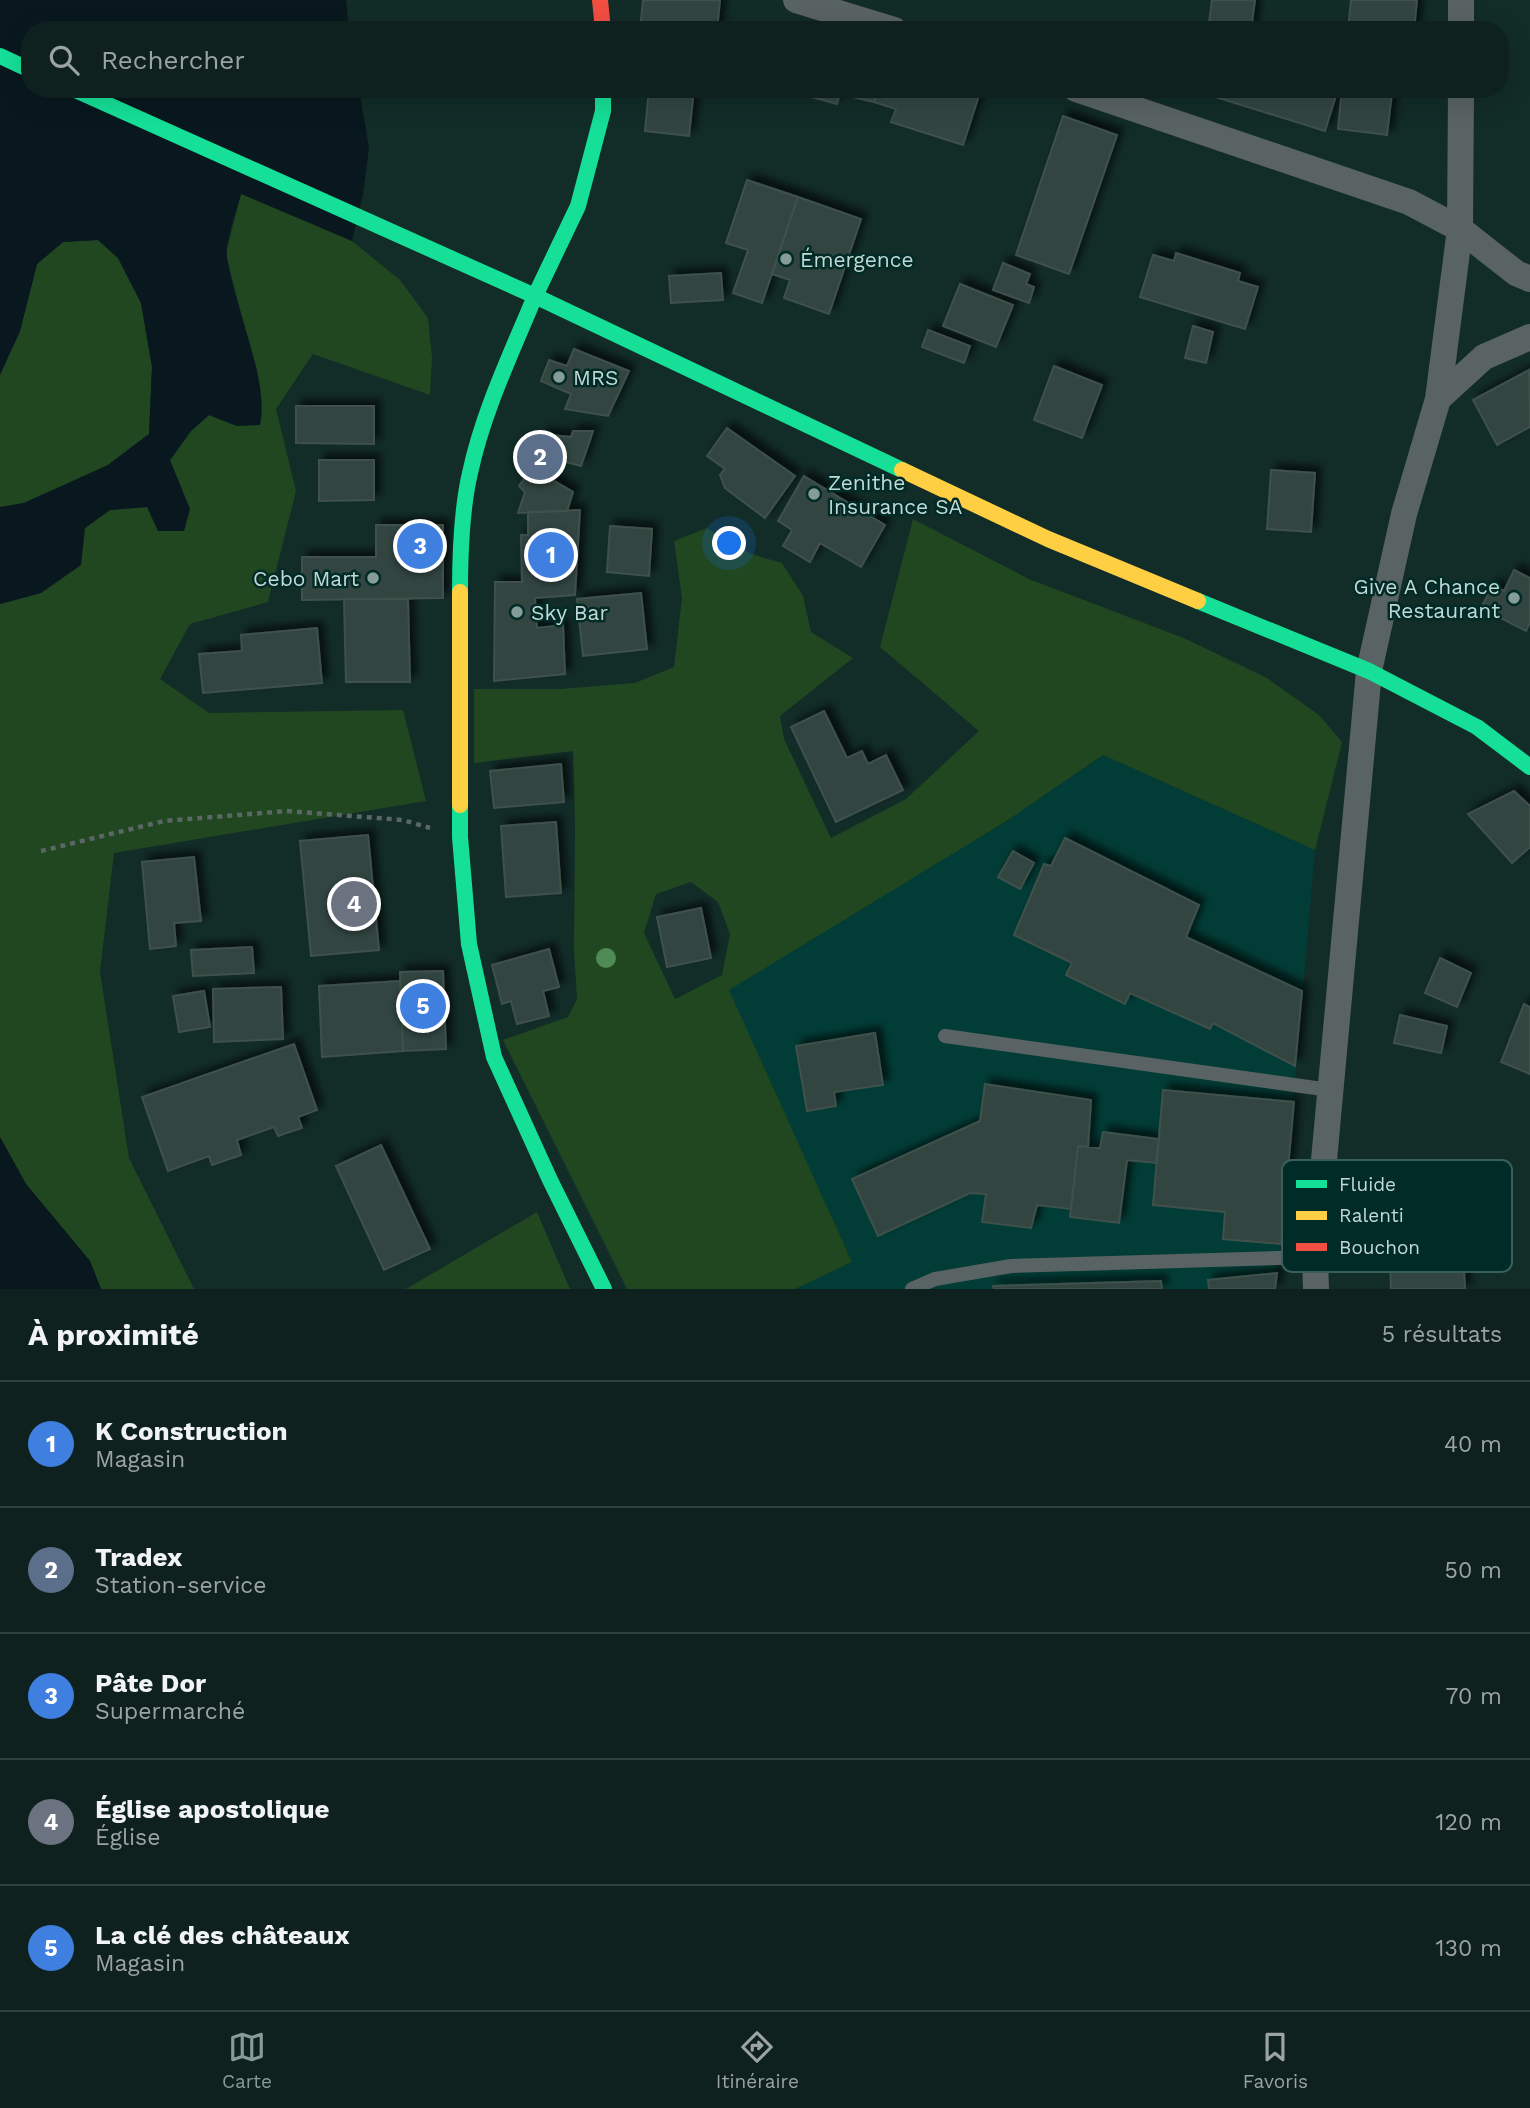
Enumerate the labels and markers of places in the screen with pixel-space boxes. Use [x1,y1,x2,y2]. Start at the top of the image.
place label: Émergence [800,247,914,272]
marker: Émergence [778,251,794,267]
place label: MRS [573,365,618,390]
marker: MRS [551,369,567,385]
pin: 2 [517,431,563,483]
place label: Zenithe Insurance SA [828,470,963,519]
marker: Zenithe Insurance SA [806,486,822,502]
pin: 3 [397,520,443,572]
pin: 1 [528,529,574,581]
place label: Cebo Mart [253,566,359,591]
marker: Cebo Mart [365,570,381,586]
place label: Give A Chance Restaurant [1354,574,1500,623]
marker: Give A Chance Restaurant [1506,590,1522,606]
place label: Sky Bar [531,600,608,625]
marker: Sky Bar [509,604,525,620]
pin: 4 [331,878,377,930]
pin: 5 [400,980,446,1032]

